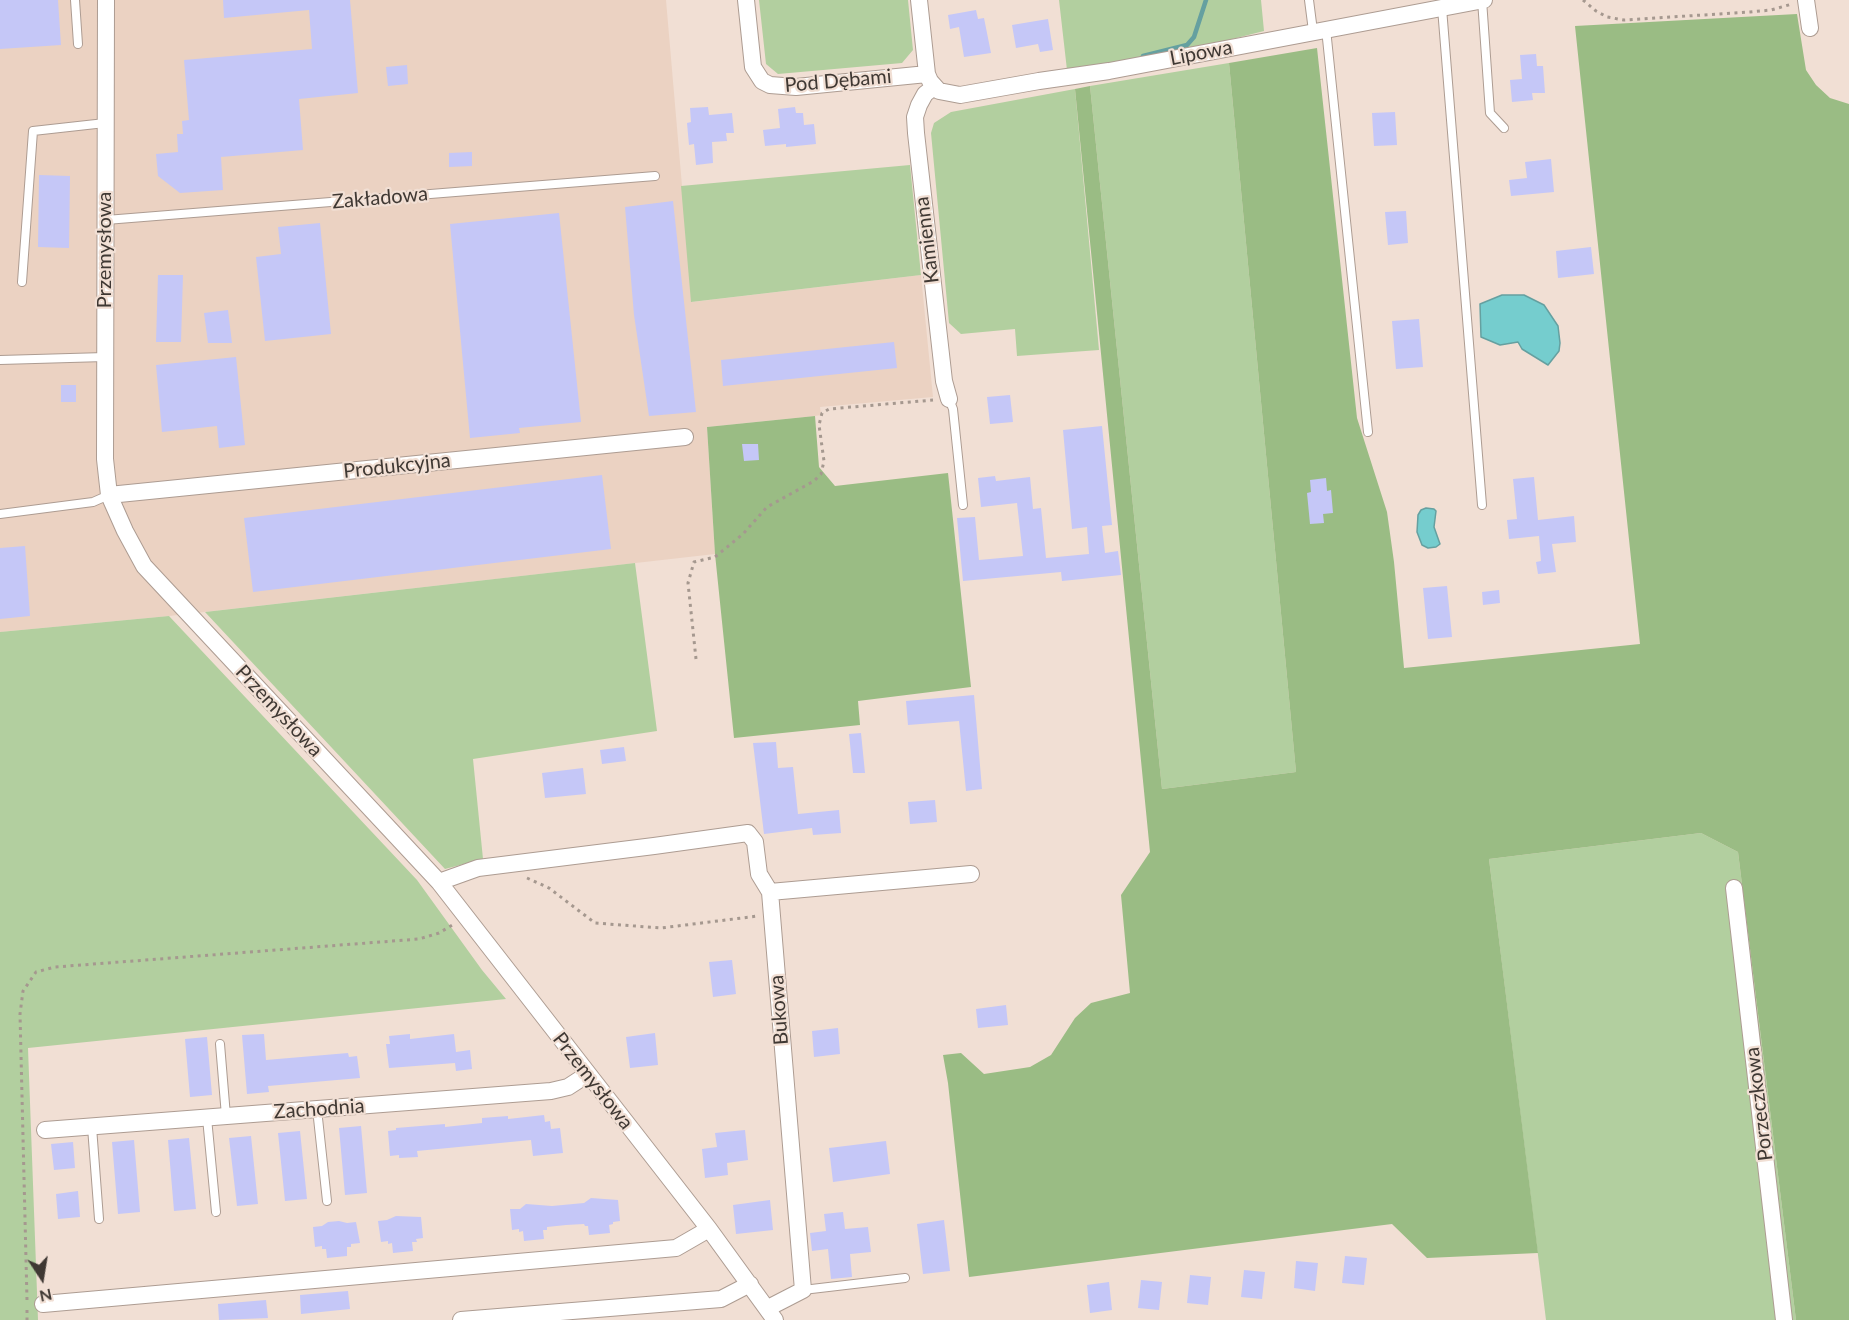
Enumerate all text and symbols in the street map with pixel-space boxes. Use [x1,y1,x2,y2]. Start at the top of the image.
street label: Lipowa [1168,35,1234,71]
street label: Pod Dębami [784,64,892,98]
street label: Zakładowa [331,182,429,214]
street label: Przemysłowa [93,192,117,308]
street label: Kamienna [910,195,944,285]
street label: Produkcyjna [342,448,452,484]
street label: Przemysłowa [231,660,327,762]
street label: Bukowa [765,974,793,1046]
street label: Przemysłowa [548,1028,638,1134]
street label: Porzeczkowa [1740,1046,1778,1162]
street label: Zachodnia [273,1094,365,1124]
north arrow [12,1248,72,1308]
text: N [38,1286,54,1307]

